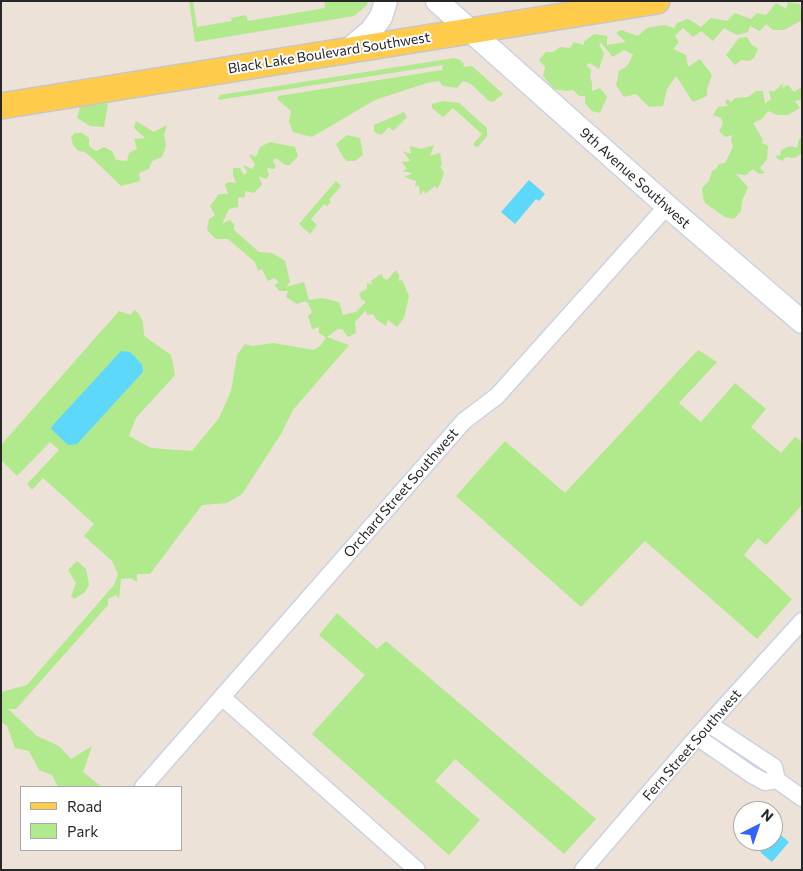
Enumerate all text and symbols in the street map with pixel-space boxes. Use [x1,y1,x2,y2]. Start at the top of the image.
street label: Black Lake Boulevard Southwest [227,29,431,77]
street label: 9th Avenue Southwest [576,124,694,232]
street label: Orchard Street Southwest [340,425,462,561]
street label: Fern Street Southwest [639,686,745,804]
legend [20,786,182,851]
text: Road [67,797,102,815]
north arrow [733,801,783,851]
text: N [758,805,777,825]
text: Park [67,822,98,840]

